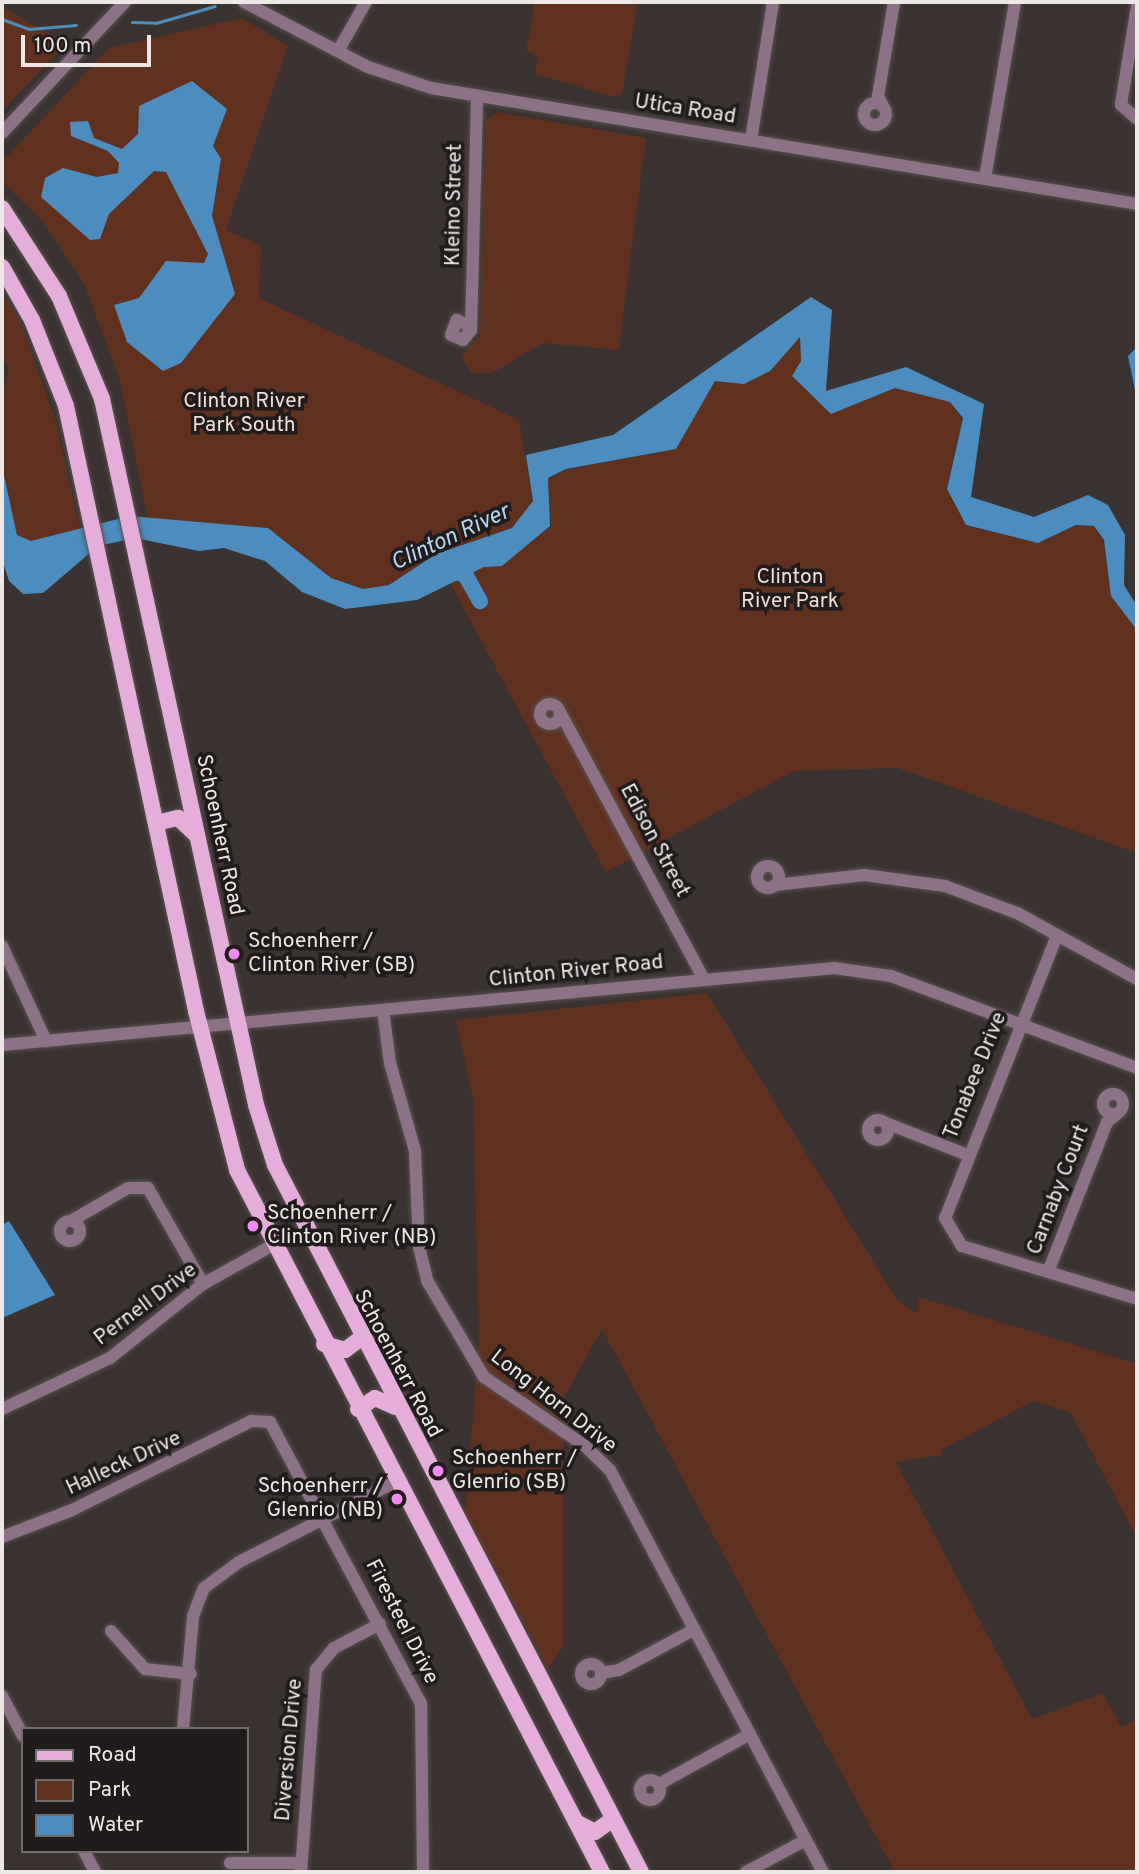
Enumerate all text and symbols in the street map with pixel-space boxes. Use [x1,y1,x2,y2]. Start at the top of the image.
scale bar [24,21,154,65]
text: 100 m [34,33,91,60]
street label: Utica Road [633,90,737,130]
street label: Kleino Street [441,143,469,267]
park label: Clinton River Park South [183,389,305,439]
water label: Clinton River [387,499,515,579]
park label: Clinton River Park [741,565,839,615]
street label: Schoenherr Road [190,752,248,918]
street label: Edison Street [614,780,694,902]
place label: Schoenherr / Clinton River (SB) [248,929,415,979]
marker: Schoenherr / Clinton River (SB) [226,946,242,962]
street label: Clinton River Road [488,950,664,994]
street label: Tonabee Drive [939,1009,1013,1143]
street label: Carnaby Court [1023,1121,1095,1259]
place label: Schoenherr / Clinton River (NB) [267,1201,436,1251]
marker: Schoenherr / Clinton River (NB) [245,1218,261,1234]
street label: Pernell Drive [90,1258,202,1352]
street label: Schoenherr Road [347,1286,447,1442]
street label: Long Horn Drive [485,1345,621,1459]
street label: Halleck Drive [62,1426,186,1502]
place label: Schoenherr / Glenrio (SB) [452,1446,577,1496]
marker: Schoenherr / Glenrio (SB) [430,1463,446,1479]
place label: Schoenherr / Glenrio (NB) [258,1474,383,1524]
marker: Schoenherr / Glenrio (NB) [389,1491,405,1507]
street label: Firesteel Drive [359,1556,443,1688]
street label: Diversion Drive [271,1678,309,1822]
legend [21,1727,248,1853]
text: Road [88,1742,137,1769]
text: Park [88,1777,131,1804]
text: Water [88,1812,143,1839]

